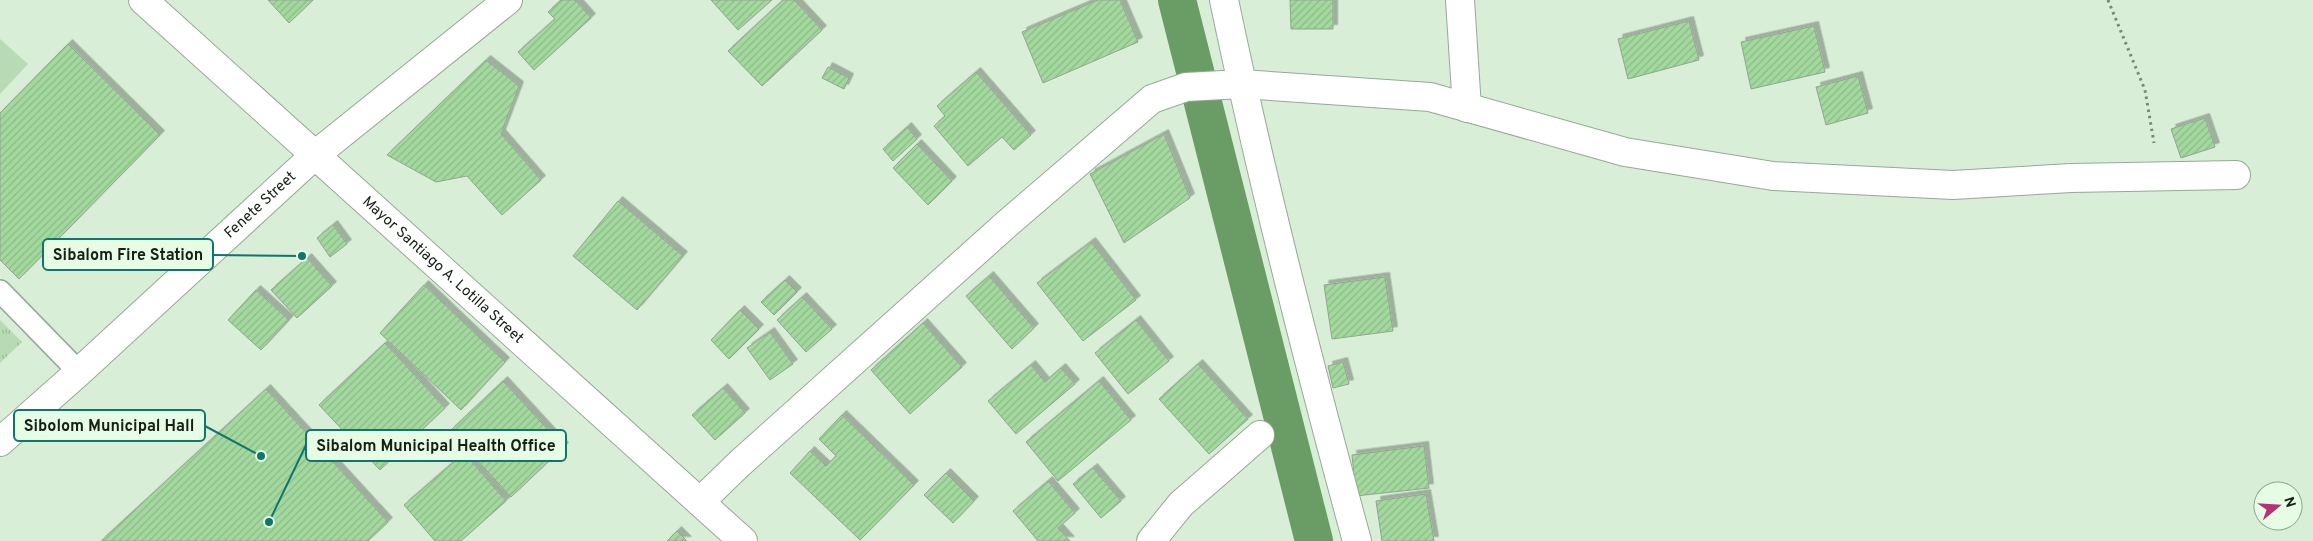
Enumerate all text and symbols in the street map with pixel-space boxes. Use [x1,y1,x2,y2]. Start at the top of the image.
street label: Fenete Street [221,168,300,243]
street label: Mayor Santiago A. Lotilla Street [358,193,527,348]
callout: Sibalom Fire Station [43,239,213,270]
text: Sibalom Fire Station [53,246,203,266]
callout: Sibolom Municipal Hall [14,410,205,441]
text: Sibolom Municipal Hall [24,417,194,437]
callout: Sibalom Municipal Health Office [306,430,566,461]
text: Sibalom Municipal Health Office [316,437,556,457]
north arrow [2253,481,2303,531]
text: N [2279,495,2299,510]

